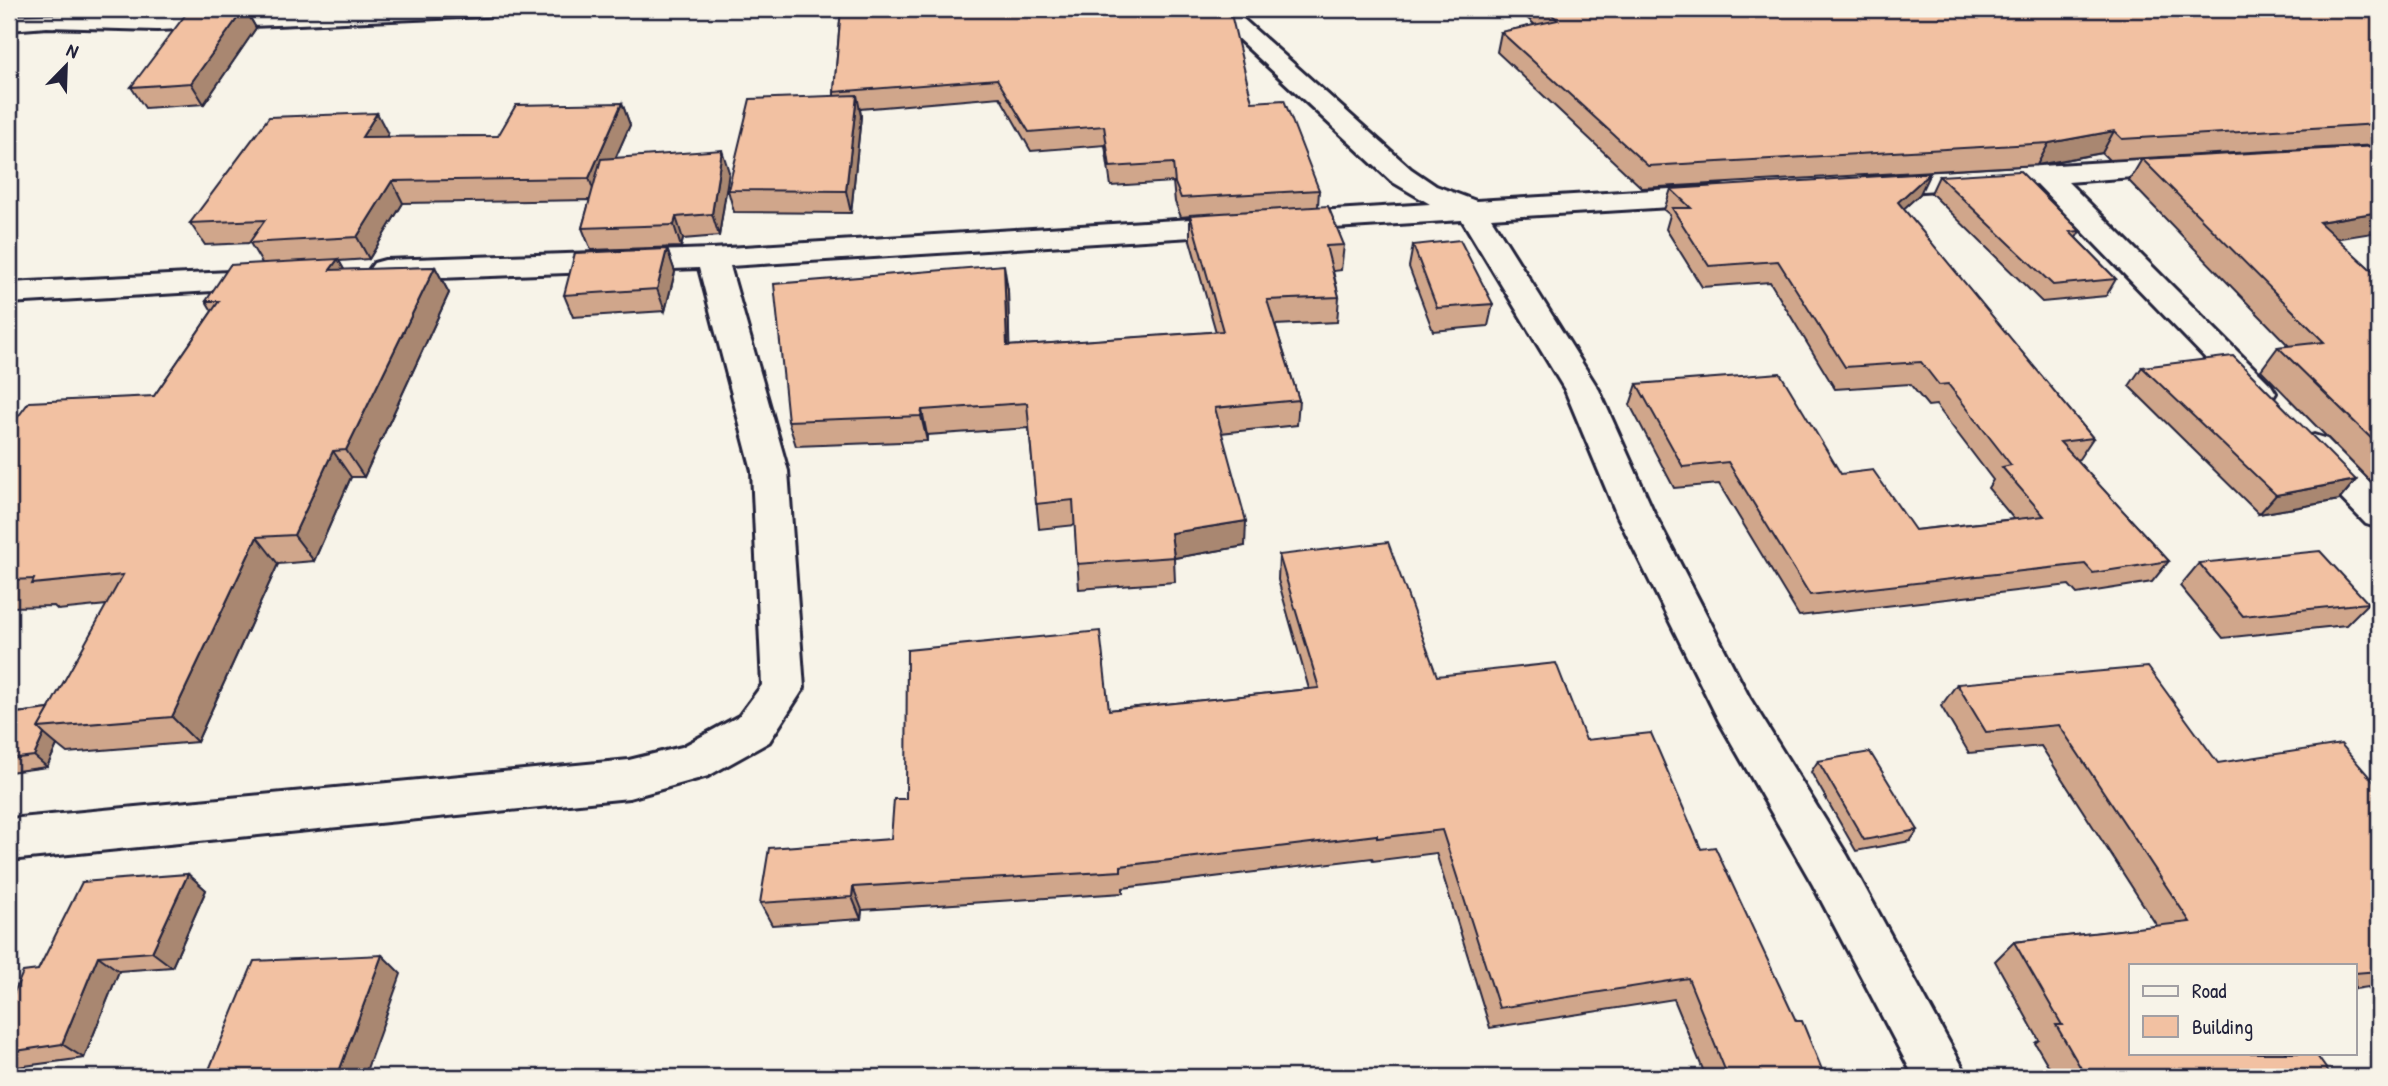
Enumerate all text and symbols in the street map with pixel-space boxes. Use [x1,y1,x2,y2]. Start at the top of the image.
north arrow [32,32,102,102]
text: N [63,36,82,64]
legend [2129,964,2356,1054]
text: Road [2192,976,2226,1005]
text: Building [2192,1012,2253,1041]

